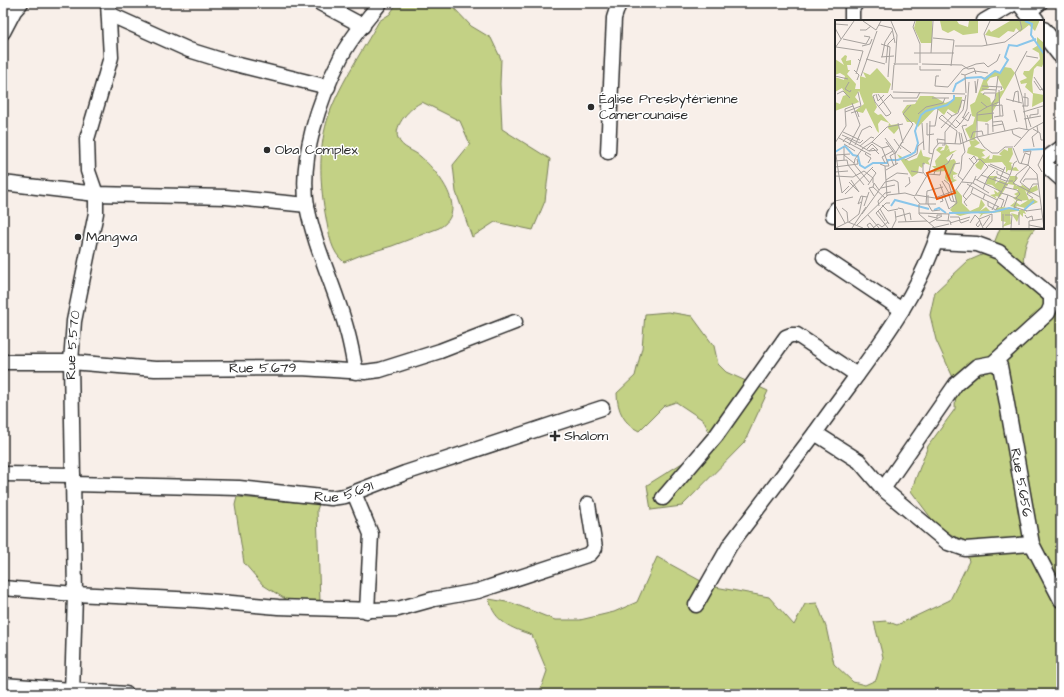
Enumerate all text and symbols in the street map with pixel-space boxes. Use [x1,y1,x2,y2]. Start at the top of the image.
inset map [835,20,1044,229]
place label: Église Presbytérienne Camerounaise [599,89,738,125]
marker: Église Presbytérienne Camerounaise [586,102,596,112]
place label: Oba Complex [275,140,358,160]
marker: Oba Complex [262,145,272,155]
place label: Mangwa [86,227,137,247]
marker: Mangwa [73,232,83,242]
street label: Rue 5.570 [61,308,86,380]
street label: Rue 5.679 [229,358,297,378]
place label: Shalom [564,426,608,446]
marker: Shalom [549,430,561,442]
street label: Rue 5.656 [1005,446,1037,519]
street label: Rue 5.691 [313,476,376,508]

